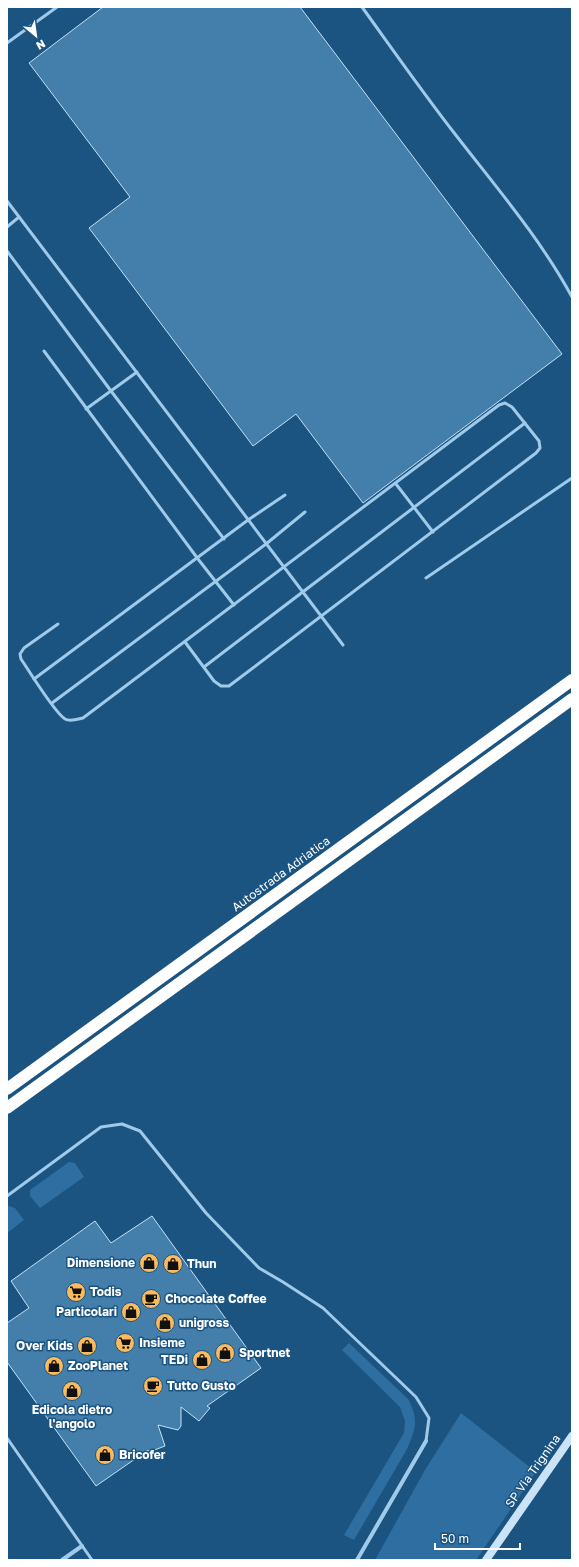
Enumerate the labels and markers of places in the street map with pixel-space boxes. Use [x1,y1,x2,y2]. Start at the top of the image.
shop icon: Dimensione [138,1252,160,1274]
shop icon: Thun [162,1253,184,1275]
place label: Dimensione [67,1255,135,1270]
place label: Thun [187,1256,216,1271]
supermarket icon: Todis [65,1281,87,1303]
place label: Todis [90,1284,122,1299]
cafe icon: Chocolate Coffee [140,1288,162,1310]
place label: Chocolate Coffee [165,1291,267,1306]
shop icon: Particolari [120,1301,142,1323]
place label: Particolari [56,1304,117,1319]
shop icon: unigross [154,1312,176,1334]
place label: unigross [179,1315,229,1330]
supermarket icon: Insieme [114,1332,136,1354]
shop icon: Over Kids [76,1335,98,1357]
place label: Insieme [139,1335,185,1350]
place label: Over Kids [16,1338,73,1353]
shop icon: Sportnet [214,1342,236,1364]
place label: Sportnet [239,1345,291,1360]
shop icon: TEDi [191,1349,213,1371]
place label: TEDi [161,1352,188,1367]
shop icon: ZooPlanet [43,1355,65,1377]
place label: ZooPlanet [68,1358,128,1373]
cafe icon: Tutto Gusto [142,1375,164,1397]
place label: Tutto Gusto [167,1378,236,1393]
shop icon: Edicola dietro l'angolo [61,1380,83,1402]
place label: Edicola dietro l'angolo [32,1402,112,1431]
shop icon: Bricofer [94,1444,116,1466]
place label: Bricofer [119,1447,166,1462]

